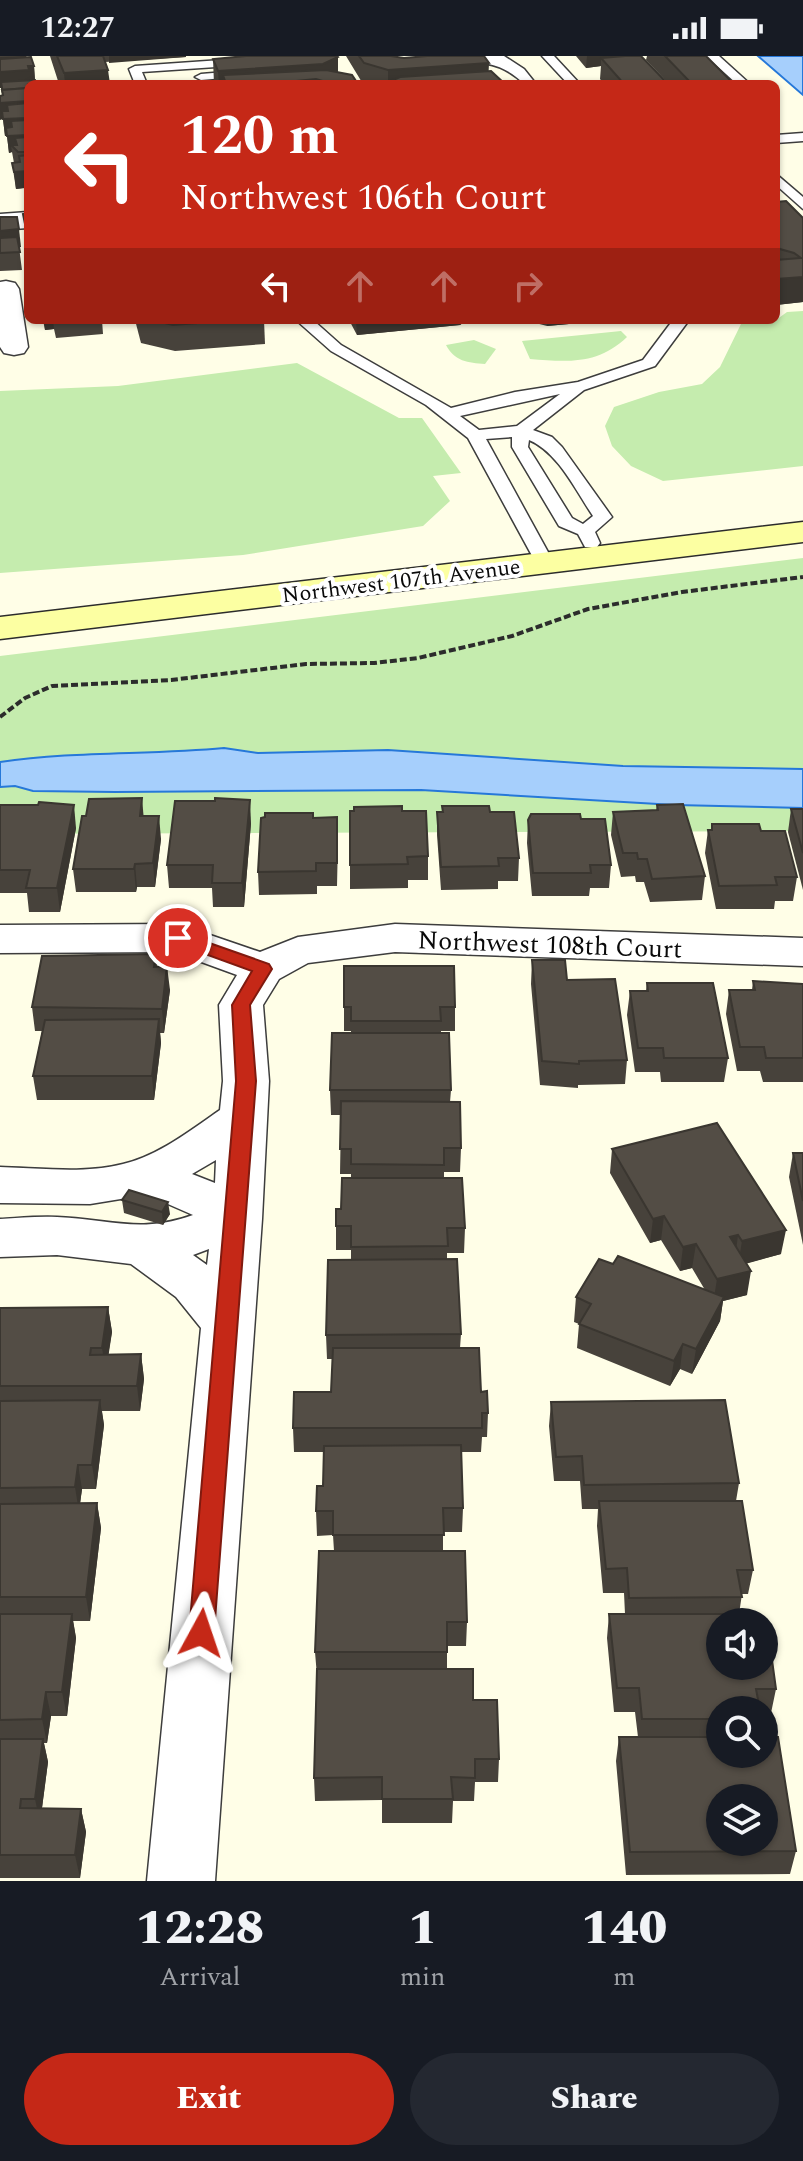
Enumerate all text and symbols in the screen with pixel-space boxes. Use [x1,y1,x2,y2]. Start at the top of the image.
text: 12:27 [40,5,115,51]
text: 120 m [180,94,339,179]
icon: left [48,112,152,216]
text: Northwest 106th Court [180,171,547,226]
icon: left [254,264,298,308]
icon: ahead [338,264,382,308]
icon: ahead [422,264,466,308]
icon: right [506,264,550,308]
street label: Northwest 107th Avenue [280,550,522,612]
pin [144,904,212,972]
icon: arrive [156,916,200,960]
street label: Northwest 108th Court [417,920,683,970]
position arrow [159,1591,243,1675]
map controls [706,1608,778,1856]
button: sound [706,1608,778,1680]
button: search [706,1696,778,1768]
button: layers [706,1784,778,1856]
text: 12:28 [136,1892,264,1965]
text: 1 [408,1892,437,1965]
text: 140 [581,1892,667,1965]
text: Arrival [159,1957,240,1997]
text: min [400,1957,445,1997]
text: m [613,1957,635,1997]
button: Exit [24,2053,394,2145]
button: Share [410,2053,779,2145]

